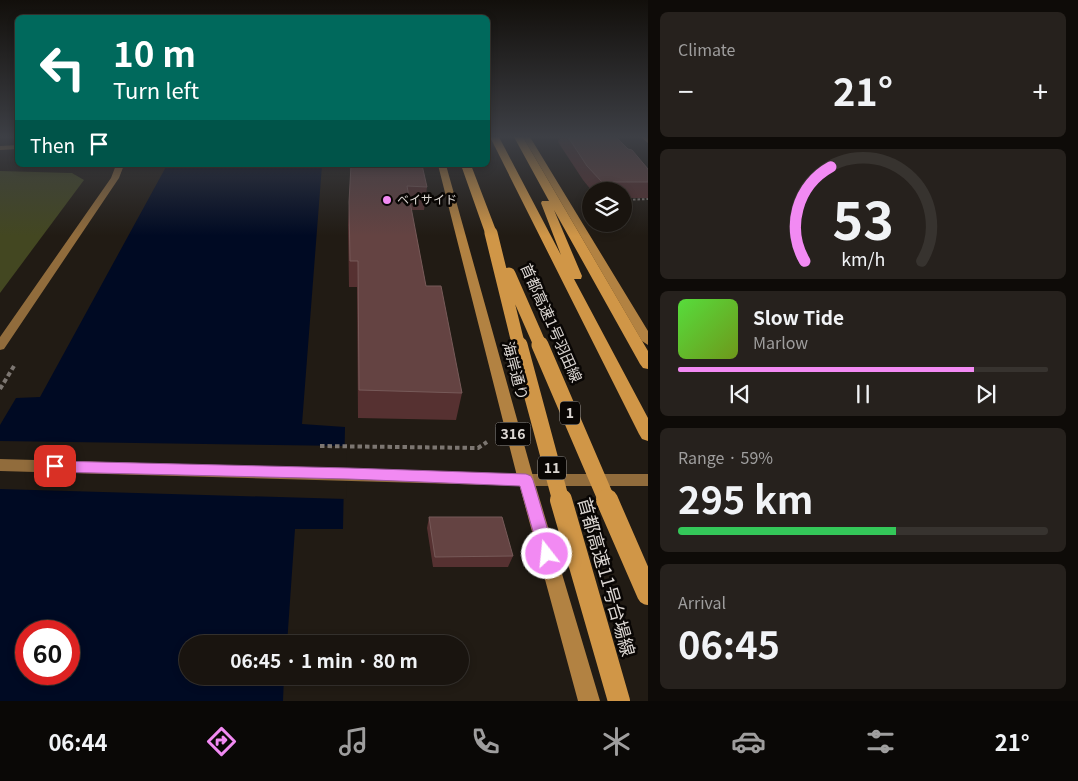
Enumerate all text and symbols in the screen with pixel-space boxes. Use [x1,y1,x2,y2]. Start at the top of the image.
text: 10 m [113,26,196,77]
icon: left [30,35,95,100]
text: Climate [678,37,735,61]
text: 21° [833,62,893,117]
text: − [678,70,694,110]
text: + [1032,70,1048,110]
text: Turn left [113,73,199,105]
icon: arrive [85,130,113,158]
text: Then [30,131,75,158]
text: 53 [832,180,894,255]
map controls [582,182,632,232]
button: layers [582,182,632,232]
place label: ベイサイド [397,190,457,207]
marker: ベイサイド [381,194,393,206]
text: km/h [841,245,885,271]
street label: 首都高速1号羽田線 [517,260,588,385]
text: Slow Tide [753,303,844,330]
text: Marlow [753,330,808,354]
street label: 海岸通り [499,339,534,402]
icon: previous [726,380,754,408]
icon: pause [849,380,877,408]
icon: next [972,380,1000,408]
road number: 1 [560,402,580,424]
road number: 316 [496,422,530,446]
pin [34,445,76,487]
text: Range · 59% [678,445,773,469]
icon: arrive [41,452,69,480]
road number: 11 [538,456,566,479]
text: 295 km [678,470,813,525]
street label: 首都高速11号台場線 [573,494,643,659]
position arrow [520,527,572,579]
text: Arrival [678,590,726,614]
text: 06:45 [678,615,780,670]
speed limit sign: 60 [15,620,80,685]
text: 06:45 · 1 min · 80 m [230,646,418,673]
icon: directions [204,724,239,759]
icon: music [336,724,371,759]
icon: phone [468,724,503,759]
icon: climate [599,724,634,759]
icon: car [731,724,766,759]
icon: filters [863,724,898,759]
text: 06:44 [48,725,107,757]
text: 21° [995,725,1030,757]

